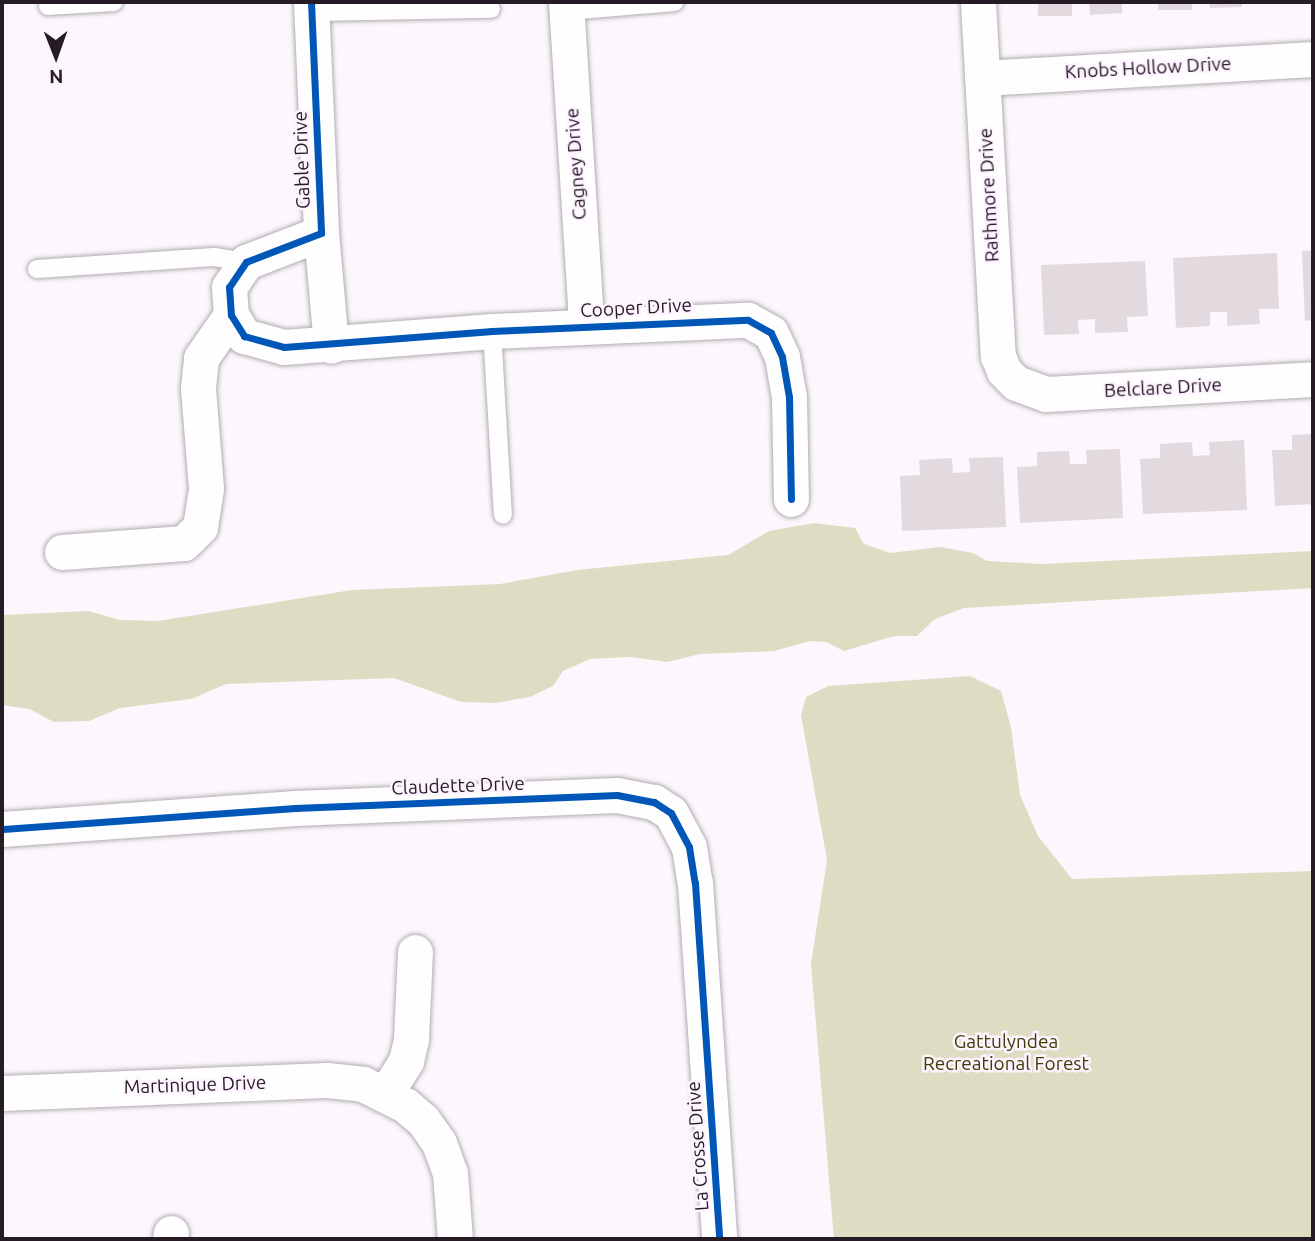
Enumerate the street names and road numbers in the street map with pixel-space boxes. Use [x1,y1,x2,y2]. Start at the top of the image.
street label: Knobs Hollow Drive [1064,52,1232,84]
street label: Cagney Drive [561,107,591,221]
street label: Gable Drive [289,111,315,209]
street label: Rathmore Drive [974,127,1004,263]
street label: Cooper Drive [580,294,692,322]
street label: Belclare Drive [1103,374,1223,402]
street label: Claudette Drive [391,772,525,800]
street label: Martinique Drive [123,1071,267,1099]
street label: La Crosse Drive [682,1080,714,1212]

